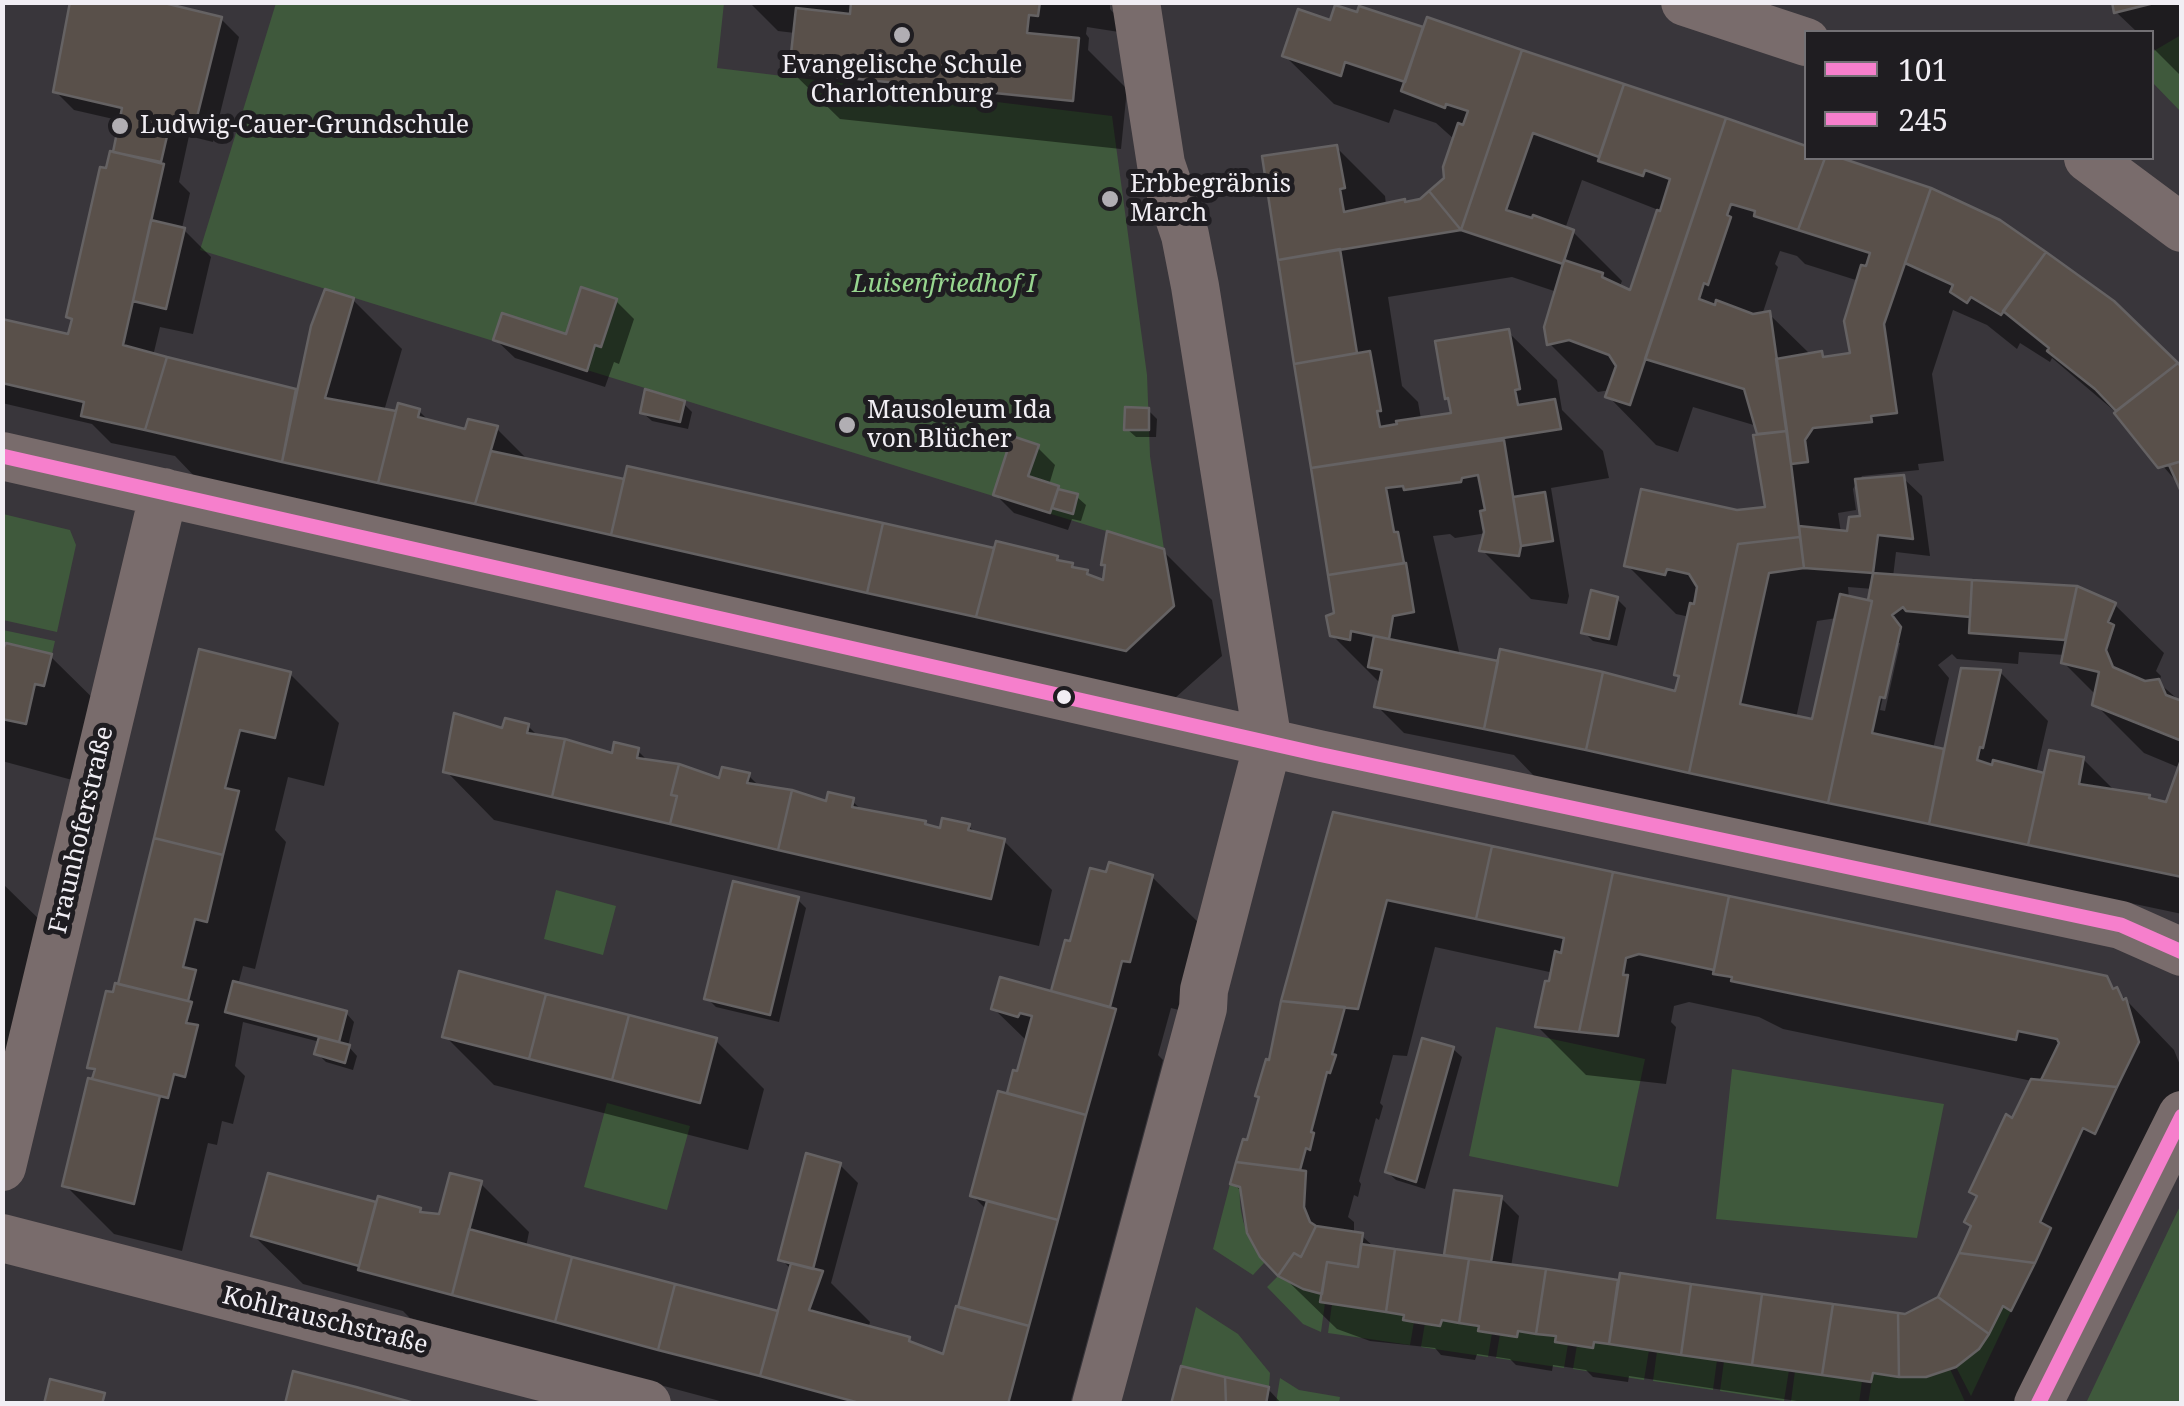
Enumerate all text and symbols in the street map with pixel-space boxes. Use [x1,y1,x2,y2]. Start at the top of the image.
marker: Evangelische Schule Charlottenburg [891,24,913,46]
legend [1804,30,2154,160]
text: 101 [1898,49,1948,90]
place label: Evangelische Schule Charlottenburg [782,51,1022,110]
text: 245 [1898,99,1948,140]
place label: Ludwig-Cauer-Grundschule [140,111,469,141]
marker: Ludwig-Cauer-Grundschule [109,115,131,137]
place label: Erbbegräbnis March [1130,170,1291,229]
marker: Erbbegräbnis March [1099,188,1121,210]
park label: Luisenfriedhof I [852,270,1036,300]
place label: Mausoleum Ida von Blücher [867,396,1052,455]
marker: Mausoleum Ida von Blücher [836,414,858,436]
unlabelled marker [1054,687,1074,707]
street label: Fraunhoferstraße [44,723,120,937]
street label: Kohlrauschstraße [219,1281,431,1361]

